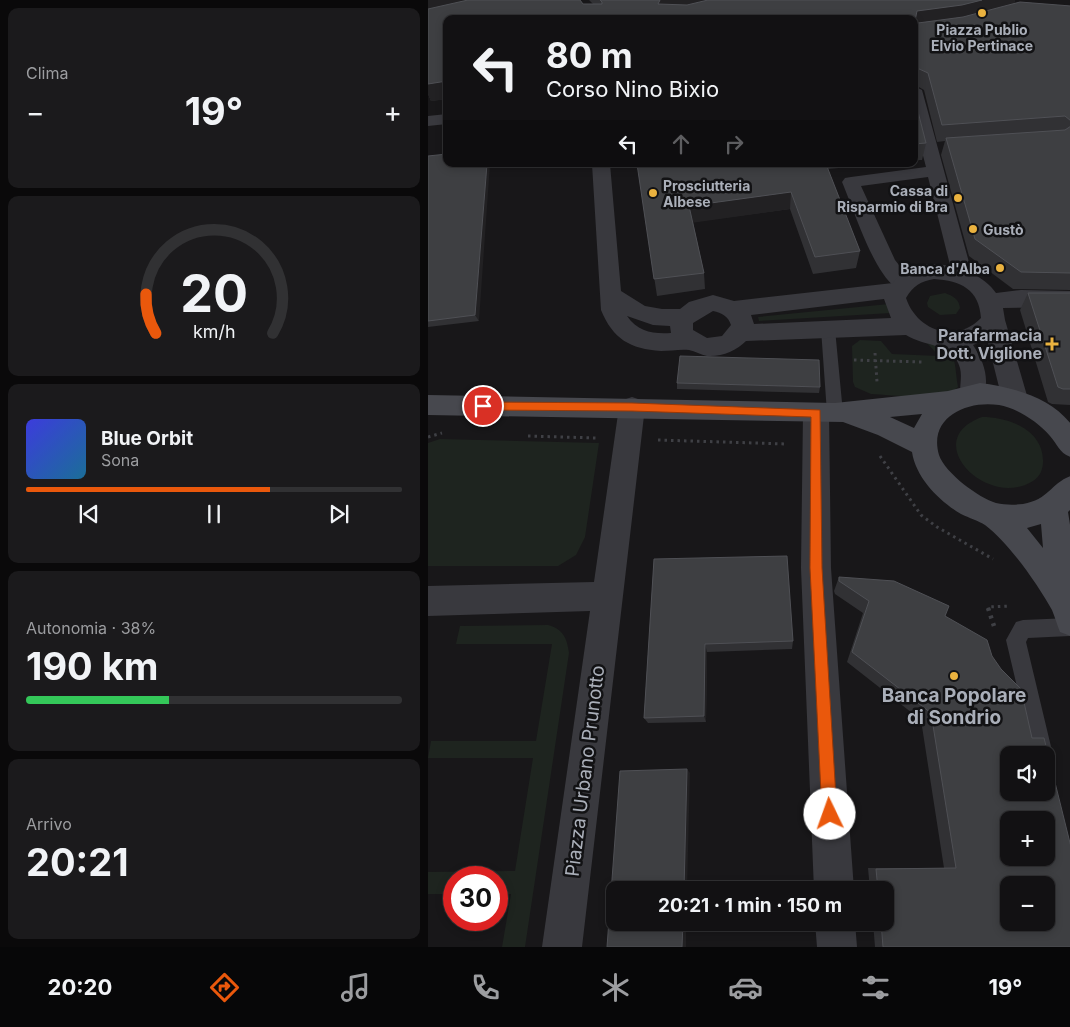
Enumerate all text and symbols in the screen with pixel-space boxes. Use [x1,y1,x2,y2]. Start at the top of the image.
marker: Piazza Publio Elvio Pertinace [976,7,988,19]
place label: Piazza Publio Elvio Pertinace [931,21,1033,54]
text: 80 m [546,34,633,76]
icon: left [463,35,528,100]
text: Clima [26,63,68,83]
text: Corso Nino Bixio [546,76,719,102]
text: 19° [185,88,243,134]
text: − [26,95,45,129]
text: + [383,95,402,129]
icon: left [614,130,642,158]
icon: ahead [667,130,695,158]
icon: right [720,130,748,158]
place label: Prosciutteria Albese [663,177,750,210]
place label: Cassa di Risparmio di Bra [837,182,948,215]
marker: Prosciutteria Albese [647,187,659,199]
marker: Cassa di Risparmio di Bra [952,192,964,204]
place label: Gustò [983,221,1024,238]
marker: Gustò [967,223,979,235]
place label: Banca d'Alba [900,260,990,277]
text: 20 [180,262,248,325]
marker: Banca d'Alba [994,262,1006,274]
text: km/h [193,321,235,342]
place label: Parafarmacia Dott. Viglione [936,325,1042,363]
marker: Parafarmacia Dott. Viglione [1046,338,1058,350]
pin [462,385,504,427]
icon: arrive [469,392,497,420]
text: Blue Orbit [101,427,193,450]
text: Sona [101,450,139,470]
icon: previous [75,500,103,528]
icon: pause [200,500,228,528]
icon: next [325,500,353,528]
text: Autonomia · 38% [26,618,156,638]
text: 190 km [26,643,158,689]
street label: Piazza Urbano Prunotto [561,664,609,878]
marker: Banca Popolare di Sondrio [948,670,960,682]
place label: Banca Popolare di Sondrio [882,684,1026,729]
map controls [1000,746,1055,931]
button: sound [1000,746,1055,801]
position arrow [803,787,855,839]
button: + [1000,811,1055,866]
text: Arrivo [26,814,72,834]
text: 20:21 [26,839,129,885]
speed limit sign: 30 [443,866,508,931]
button: − [1000,876,1055,931]
text: 20:21 · 1 min · 150 m [658,894,842,917]
icon: directions [207,970,242,1005]
icon: music [338,970,373,1005]
icon: phone [468,970,503,1005]
icon: climate [598,970,633,1005]
icon: car [728,970,763,1005]
icon: filters [858,970,893,1005]
text: 20:20 [48,974,112,1000]
text: 19° [989,974,1022,1000]

